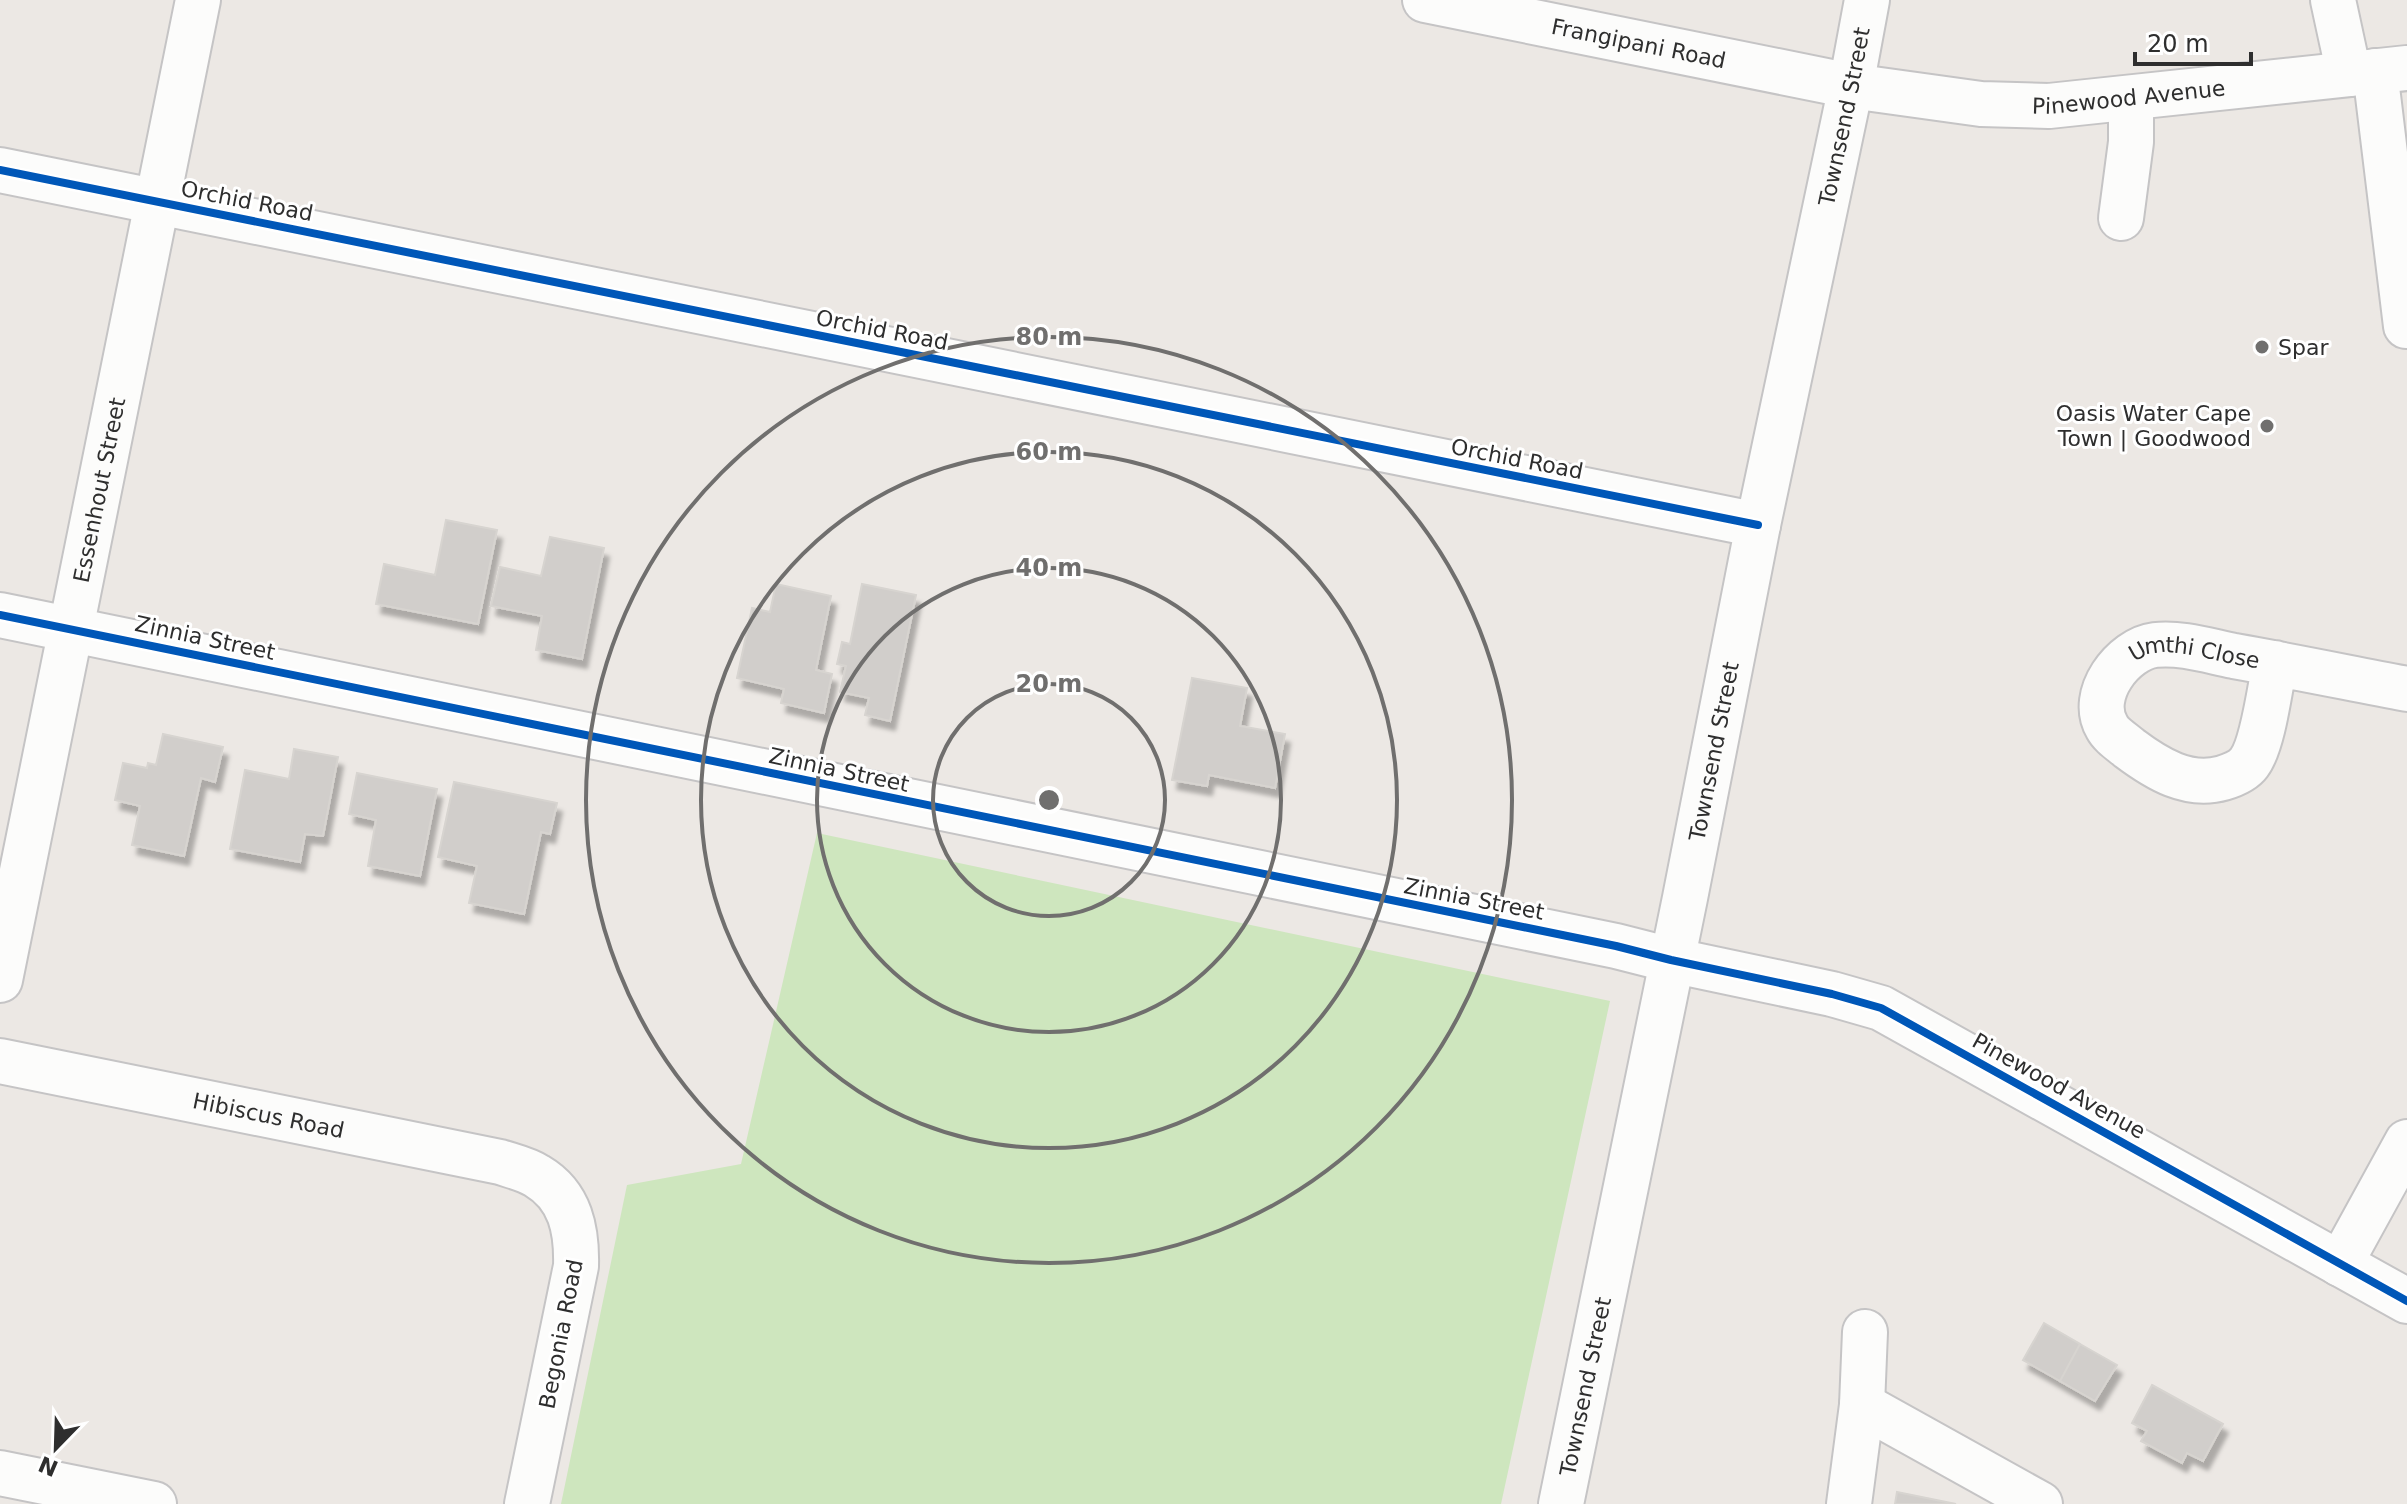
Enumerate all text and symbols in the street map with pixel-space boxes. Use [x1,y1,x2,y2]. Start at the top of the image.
street label: Frangipani Road [1549,13,1728,73]
scale bar [2135,16,2251,66]
street label: Townsend Street [1813,25,1874,209]
text: 20 m [2147,30,2209,58]
street label: Pinewood Avenue [2032,75,2227,119]
street label: Orchid Road [179,176,315,226]
street label: Orchid Road [814,305,950,355]
text: 80 m [1016,323,1082,351]
place label: Spar [2278,335,2329,360]
marker: Spar [2253,338,2271,356]
street label: Essenhout Street [68,395,130,585]
place label: Oasis Water Cape Town | Goodwood [2056,401,2251,452]
marker: Oasis Water Cape Town | Goodwood [2258,417,2276,435]
street label: Orchid Road [1449,434,1585,484]
text: 60 m [1016,438,1082,466]
text: 40 m [1016,554,1082,582]
street label: Zinnia Street [133,611,278,665]
street label: Umthi Close [2124,631,2262,673]
street label: Townsend Street [1684,659,1744,844]
text: 20 m [1016,670,1082,698]
street label: Zinnia Street [767,743,912,797]
centre of rings [1035,786,1063,814]
street label: Zinnia Street [1402,873,1547,925]
street label: Pinewood Avenue [1968,1028,2150,1144]
street label: Hibiscus Road [191,1088,347,1143]
street label: Begonia Road [534,1257,588,1411]
street label: Townsend Street [1554,1294,1616,1479]
north arrow [16,1408,96,1488]
text: N [35,1451,62,1481]

